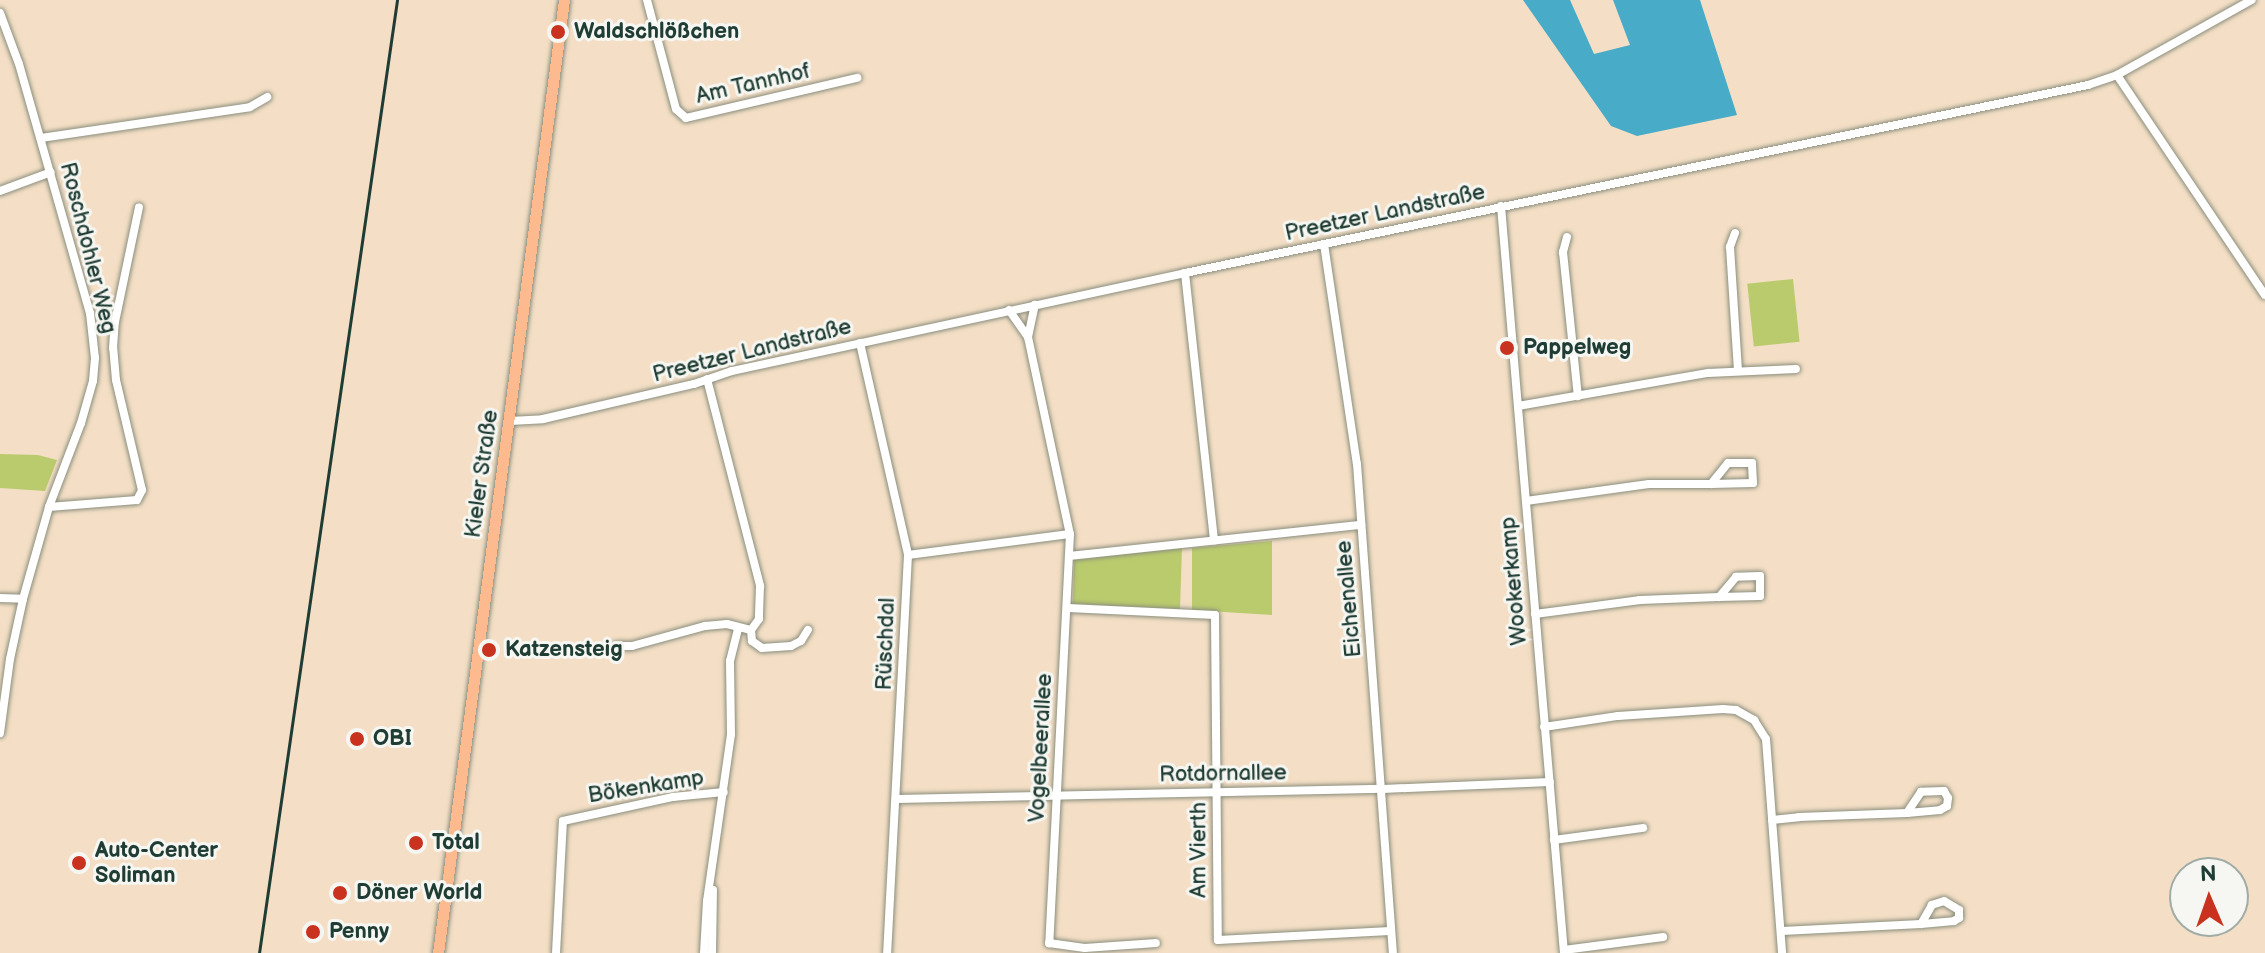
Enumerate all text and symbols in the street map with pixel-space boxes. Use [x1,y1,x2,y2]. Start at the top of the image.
place label: Waldschlößchen [574,19,739,45]
marker: Waldschlößchen [549,23,567,41]
street label: Am Tannhof [693,58,813,110]
street label: Roschdohler Weg [54,159,122,337]
street label: Preetzer Landstraße [1283,179,1487,247]
street label: Preetzer Landstraße [650,314,854,388]
place label: Pappelweg [1523,335,1631,361]
marker: Pappelweg [1498,339,1516,357]
street label: Kieler Straße [460,408,504,540]
street label: Wookerkamp [1495,516,1533,646]
street label: Eichenallee [1331,539,1367,659]
street label: Rüschdal [871,597,901,691]
place label: Katzensteig [505,637,623,663]
marker: Katzensteig [480,641,498,659]
street label: Vogelbeerallee [1024,673,1058,823]
place label: OBI [373,726,412,752]
marker: OBI [348,730,366,748]
street label: Rotdornallee [1159,760,1287,788]
street label: Bökenkamp [586,765,706,809]
street label: Am Vierth [1186,802,1212,898]
place label: Total [432,830,480,856]
marker: Total [407,834,425,852]
place label: Auto-Center Soliman [95,837,218,888]
marker: Auto-Center Soliman [70,854,88,872]
north arrow [2169,857,2249,937]
text: N [2199,861,2217,888]
place label: Döner World [356,880,482,906]
marker: Döner World [331,884,349,902]
place label: Penny [329,919,389,945]
marker: Penny [304,923,322,941]

